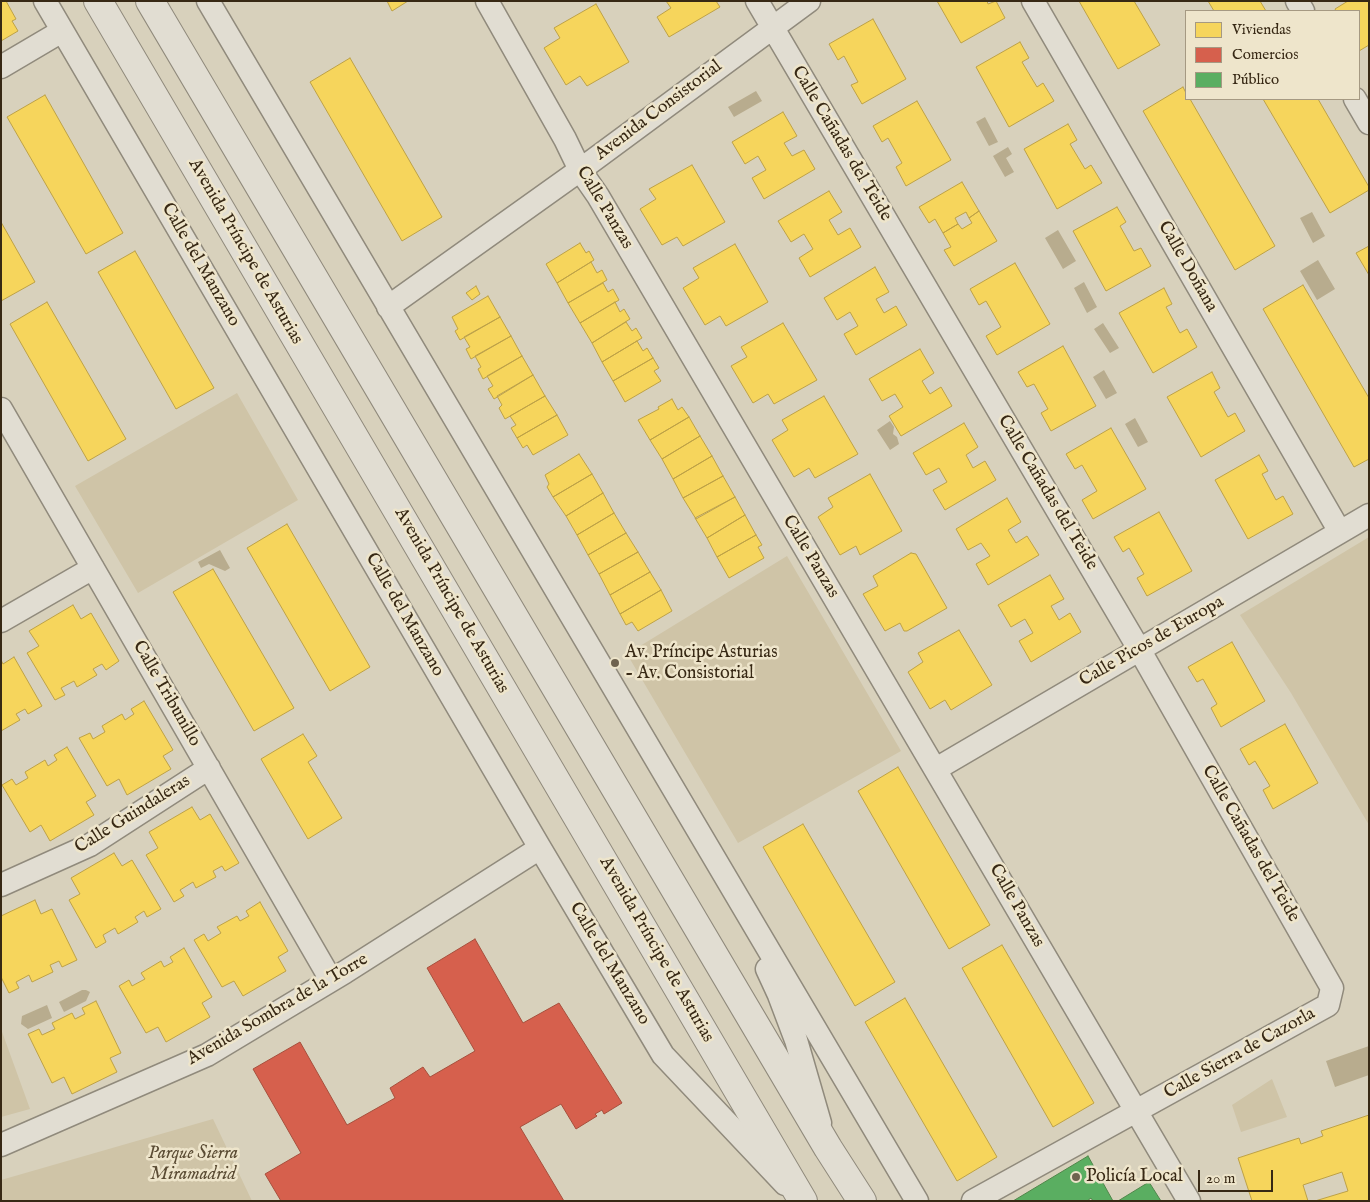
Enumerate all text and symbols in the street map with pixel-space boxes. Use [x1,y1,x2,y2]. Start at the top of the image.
legend [1185,10,1360,100]
text: Viviendas [1232,20,1291,39]
text: Comercios [1232,45,1298,64]
street label: Avenida Consistorial [591,56,727,166]
street label: Calle Cañadas del Teide [786,62,896,226]
text: Público [1232,70,1279,89]
street label: Avenida Príncipe de Asturias [183,155,307,349]
street label: Calle Panzas [571,163,637,253]
street label: Calle del Manzano [156,199,244,331]
street label: Calle Doñana [1152,218,1222,316]
street label: Calle Cañadas del Teide [992,411,1102,575]
street label: Avenida Príncipe de Asturias [389,504,513,698]
street label: Calle Panzas [777,512,843,602]
street label: Calle del Manzano [360,549,448,681]
street label: Calle Picos de Europa [1076,592,1228,692]
street label: Calle Tribunillo [127,637,205,751]
place label: Av. Príncipe Asturias - Av. Consistorial [625,642,777,684]
marker: Av. Príncipe Asturias - Av. Consistorial [609,657,621,669]
street label: Calle Cañadas del Teide [1196,762,1304,926]
street label: Calle Guindaleras [71,771,195,859]
street label: Avenida Príncipe de Asturias [594,853,718,1047]
street label: Calle Panzas [983,860,1049,952]
street label: Calle del Manzano [564,899,654,1029]
street label: Avenida Sombra de la Torre [184,949,372,1071]
street label: Calle Sierra de Cazorla [1161,1003,1319,1105]
park label: Parque Sierra Miramadrid [148,1143,238,1186]
scale bar [1200,1160,1275,1192]
place label: Policía Local [1086,1166,1183,1188]
text: 20 m [1206,1169,1235,1188]
marker: Policía Local [1070,1171,1082,1183]

